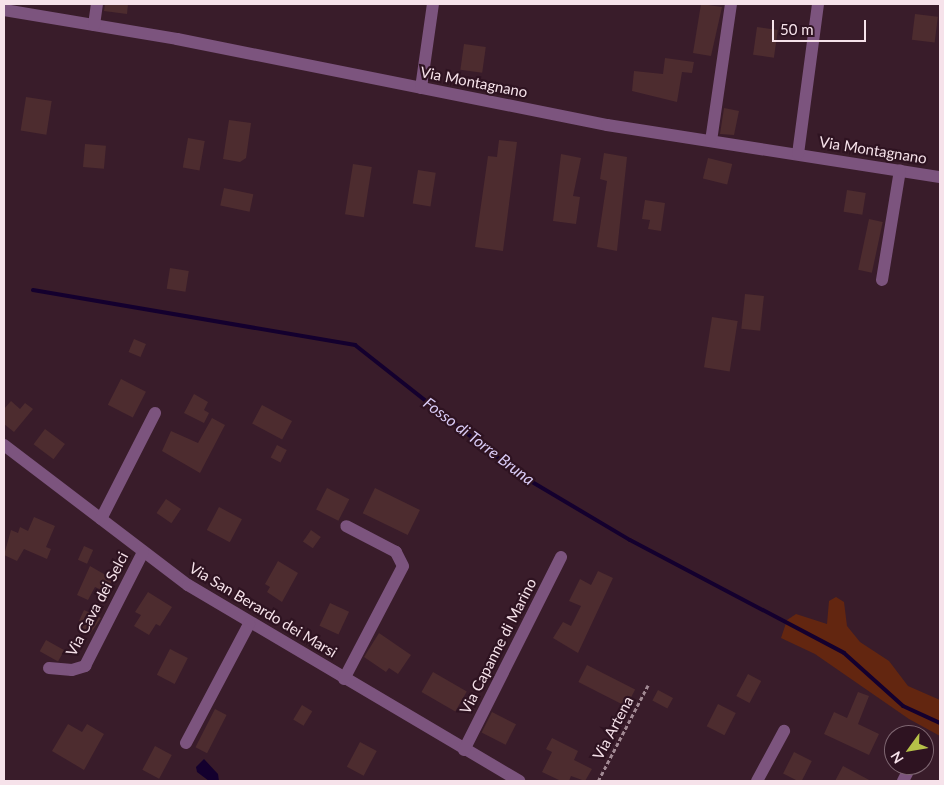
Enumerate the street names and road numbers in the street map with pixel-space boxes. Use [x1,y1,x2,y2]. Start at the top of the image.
street label: Via Montagnano [419,63,529,101]
street label: Via Montagnano [818,133,928,167]
street label: Via Cava dei Selci [62,549,132,659]
street label: Via San Berardo dei Marsi [186,559,340,661]
street label: Via Capanne di Marino [456,575,540,717]
street label: Via Artena [589,693,637,763]

